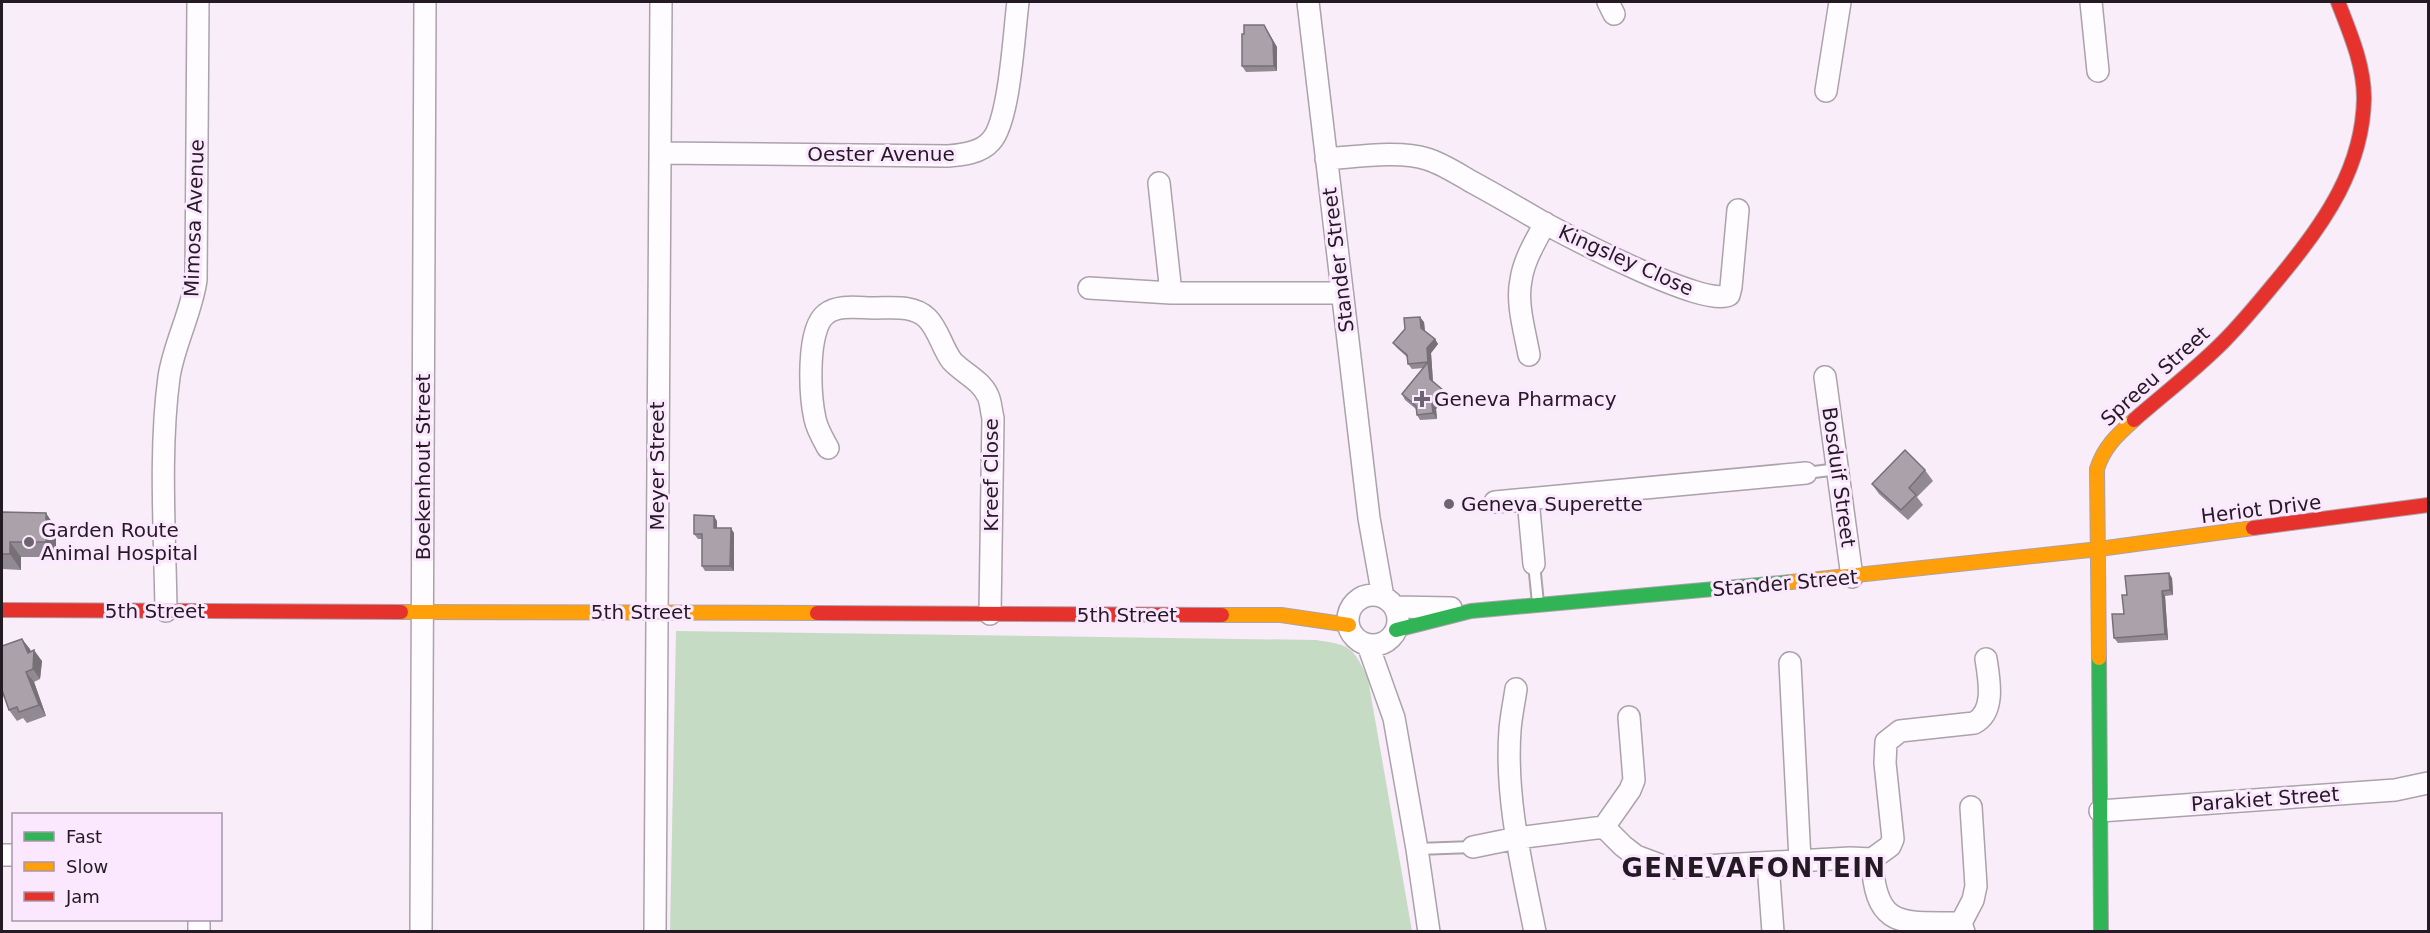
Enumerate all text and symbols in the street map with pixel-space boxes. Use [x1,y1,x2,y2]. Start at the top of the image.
street label: Mimosa Avenue [179,139,209,297]
street label: Oester Avenue [807,142,955,166]
street label: Stander Street [1317,186,1359,334]
street label: Kingsley Close [1555,220,1697,300]
street label: Spreeu Street [2096,321,2214,431]
street label: Boekenhout Street [411,374,435,560]
place label: Geneva Pharmacy [1434,387,1617,411]
marker: Geneva Pharmacy [1415,392,1429,406]
street label: Meyer Street [645,401,669,531]
street label: Bosduif Street [1817,405,1861,549]
street label: Kreef Close [979,418,1003,532]
street label: Heriot Drive [2200,490,2322,528]
place label: Geneva Superette [1461,492,1643,516]
marker: Geneva Superette [1442,497,1456,511]
place label: Garden Route Animal Hospital [41,518,198,565]
marker: Garden Route Animal Hospital [22,535,36,549]
street label: Stander Street [1711,565,1859,601]
street label: 5th Street [105,599,205,623]
street label: 5th Street [591,600,691,624]
street label: 5th Street [1077,603,1177,627]
street label: Parakiet Street [2190,782,2340,816]
legend [12,813,222,921]
text: Fast [66,826,102,847]
district label: GENEVAFONTEIN [1621,853,1887,883]
text: Slow [66,856,108,877]
text: Jam [65,886,100,907]

